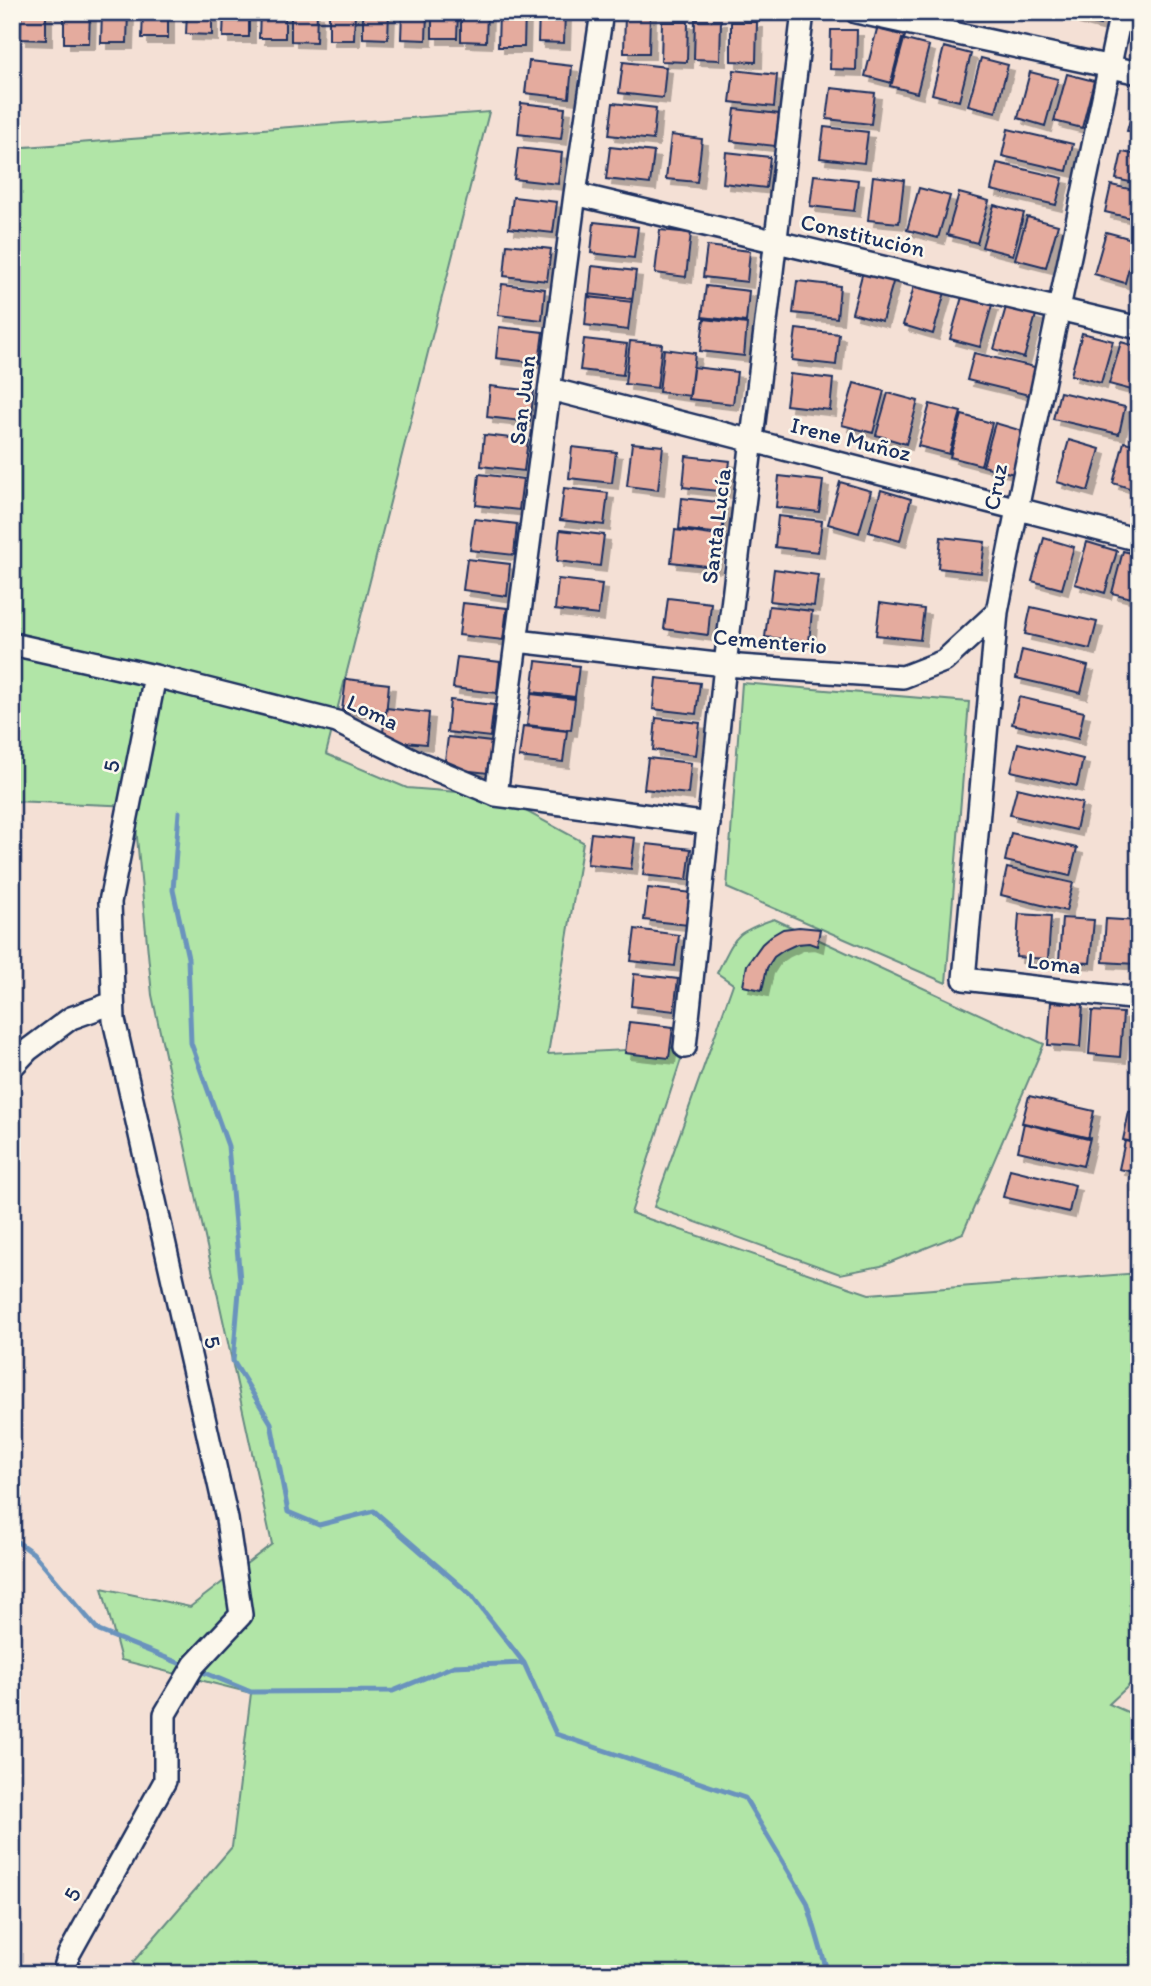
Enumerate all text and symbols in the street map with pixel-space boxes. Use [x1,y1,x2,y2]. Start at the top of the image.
street label: Constitución [798,207,928,263]
street label: San Juan [503,353,541,447]
street label: Irene Muñoz [788,411,914,468]
street label: Cruz [977,461,1013,513]
street label: Santa Lucía [695,467,737,585]
street label: Cementerio [712,622,828,660]
street label: Loma [343,688,403,736]
street label: 5 [96,757,126,775]
street label: Loma [1025,946,1083,980]
street label: 5 [198,1333,228,1351]
street label: 5 [57,1882,87,1906]

